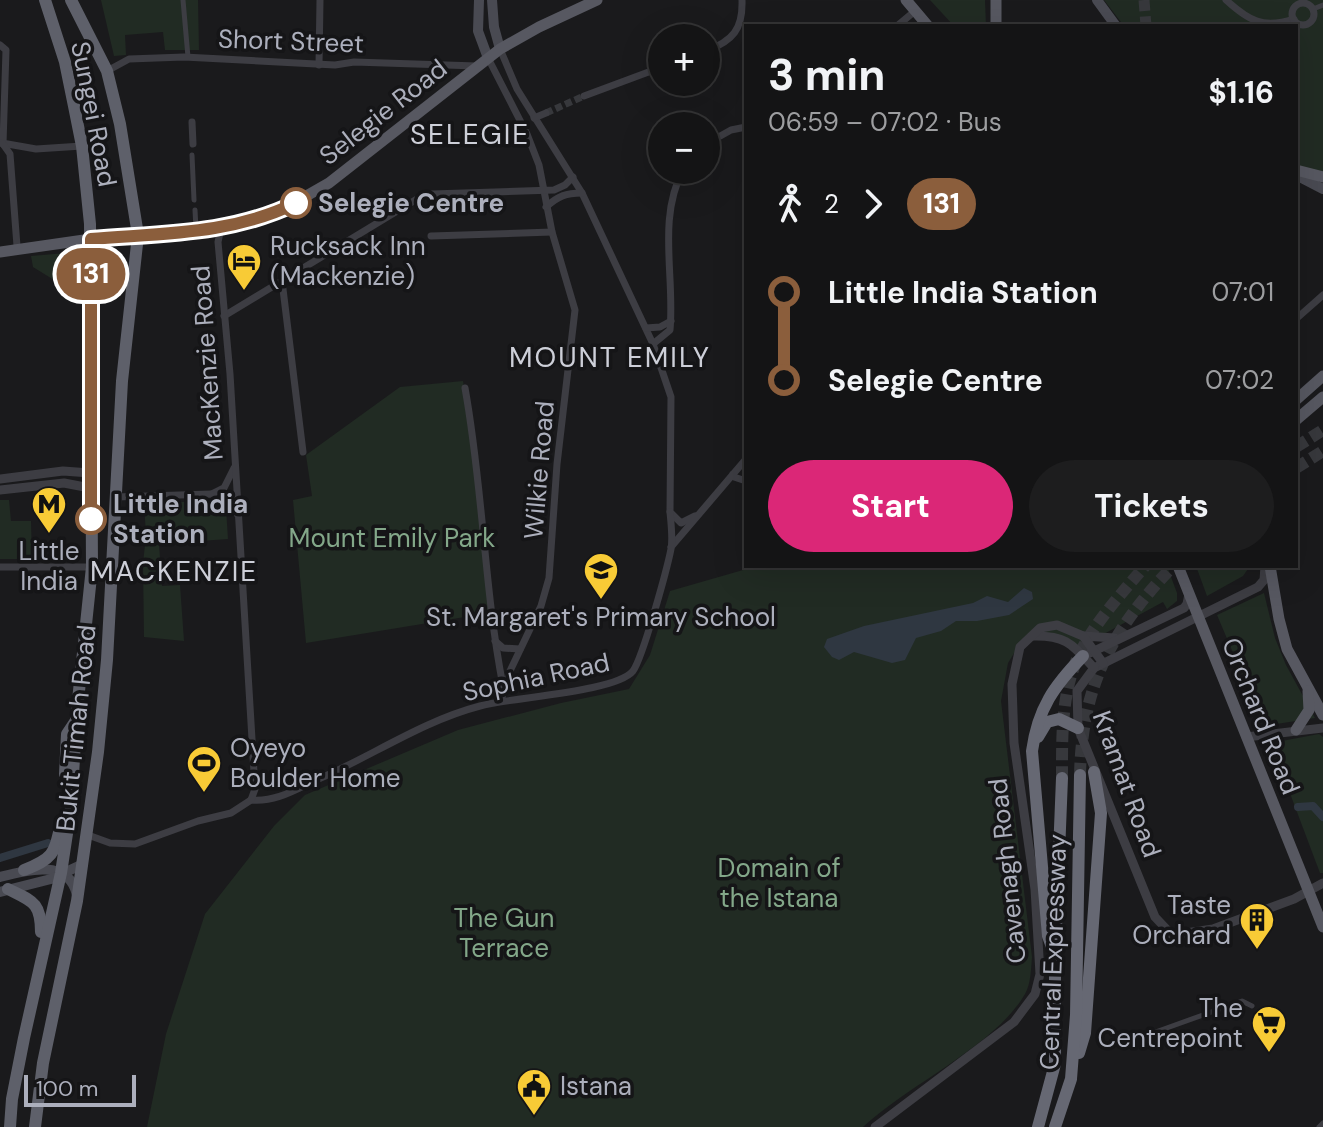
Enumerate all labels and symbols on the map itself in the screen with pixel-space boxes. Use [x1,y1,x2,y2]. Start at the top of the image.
street label: Short Street [218,21,364,61]
street label: Sungei Road [63,38,125,190]
street label: Selegie Road [312,51,454,173]
district label: SELEGIE [410,116,530,153]
place label: Selegie Centre [318,186,504,220]
marker: Selegie Centre [281,188,311,218]
place label: Rucksack Inn (Mackenzie) [270,229,426,293]
hotel icon: Rucksack Inn (Mackenzie) [225,242,263,292]
line badge: 131 [45,248,137,300]
street label: MacKenzie Road [183,264,231,462]
district label: MOUNT EMILY [509,339,711,376]
street label: Wilkie Road [516,399,562,541]
metro station icon: Little India [30,485,68,535]
place label: Little India Station [113,487,248,551]
marker: Little India Station [76,504,106,534]
park label: Mount Emily Park [289,521,495,555]
place label: Little India [19,534,79,598]
school or university icon: St. Margaret's Primary School [582,551,620,601]
district label: MACKENZIE [90,553,258,590]
place label: St. Margaret's Primary School [426,600,776,634]
street label: Bukit Timah Road [48,623,104,833]
street label: Orchard Road [1214,633,1308,799]
street label: Sophia Road [459,645,613,709]
street label: Kramat Road [1085,706,1169,862]
place label: Oyeyo Boulder Home [230,731,400,795]
sports icon: Oyeyo Boulder Home [185,744,223,794]
street label: Cavenagh Road [980,777,1034,965]
street label: Central Expressway [1032,834,1074,1070]
park label: Domain of the Istana [718,851,841,915]
place label: Taste Orchard [1132,888,1231,952]
park label: The Gun Terrace [454,901,554,965]
building icon: Taste Orchard [1238,901,1276,951]
place label: The Centrepoint [1098,991,1243,1055]
supermarket icon: The Centrepoint [1250,1004,1288,1054]
public building icon: Istana [515,1067,553,1117]
place label: Istana [560,1069,632,1103]
scale bar [24,1071,136,1107]

